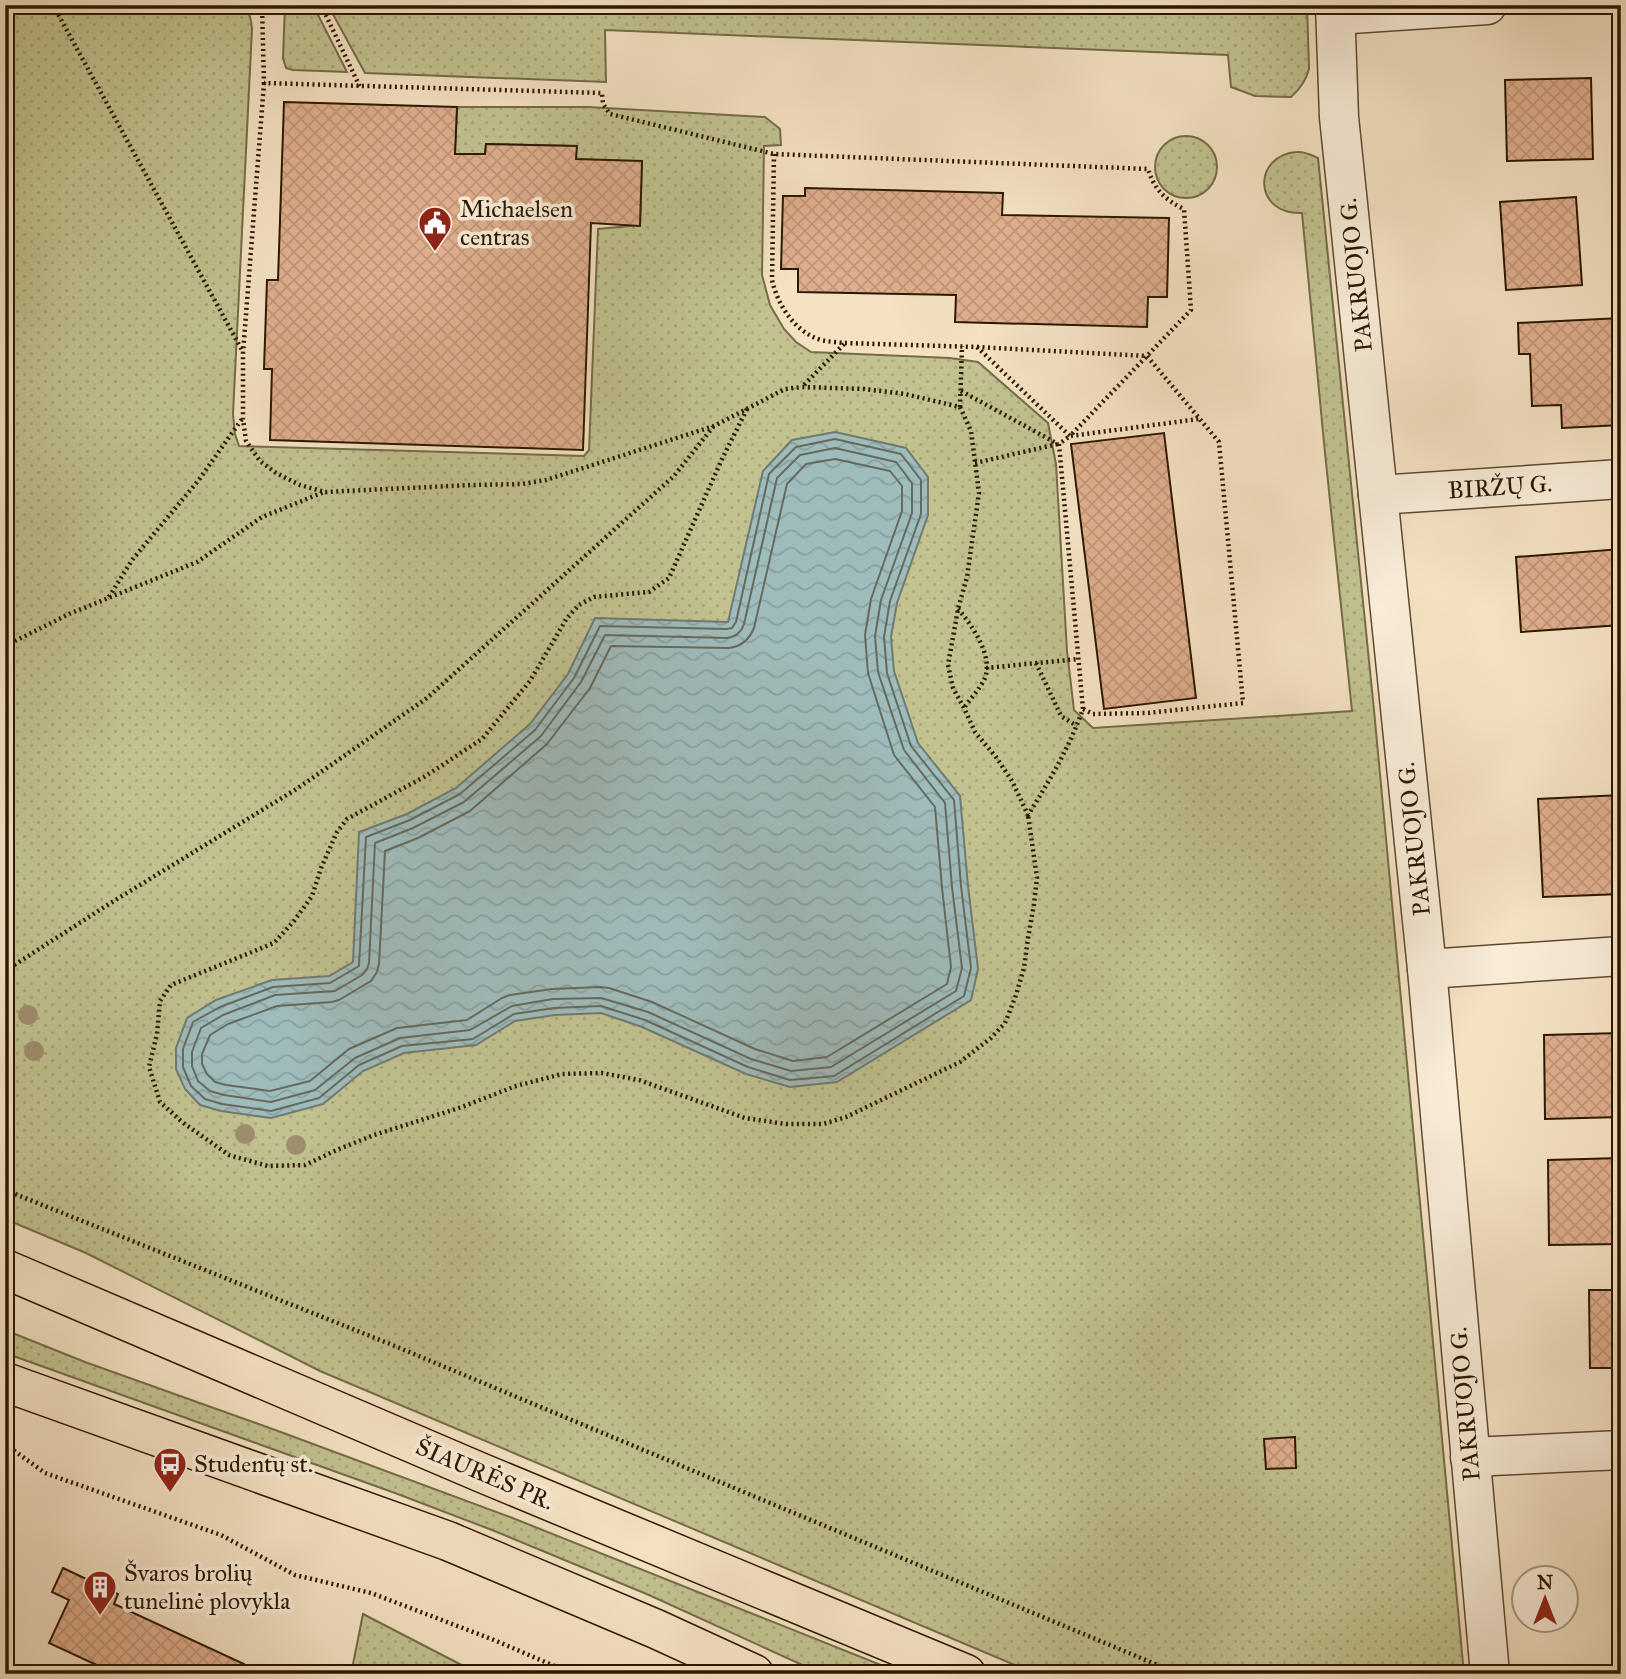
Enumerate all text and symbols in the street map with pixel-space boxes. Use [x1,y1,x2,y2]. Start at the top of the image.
place label: Michaelsen centras [460,194,573,252]
street label: PAKRUOJO G. [1333,197,1379,353]
public building icon: Michaelsen centras [416,204,454,253]
street label: BIRŽŲ G. [1447,468,1553,506]
street label: PAKRUOJO G. [1391,761,1437,917]
street label: PAKRUOJO G. [1443,1326,1487,1482]
street label: ŠIAURĖS PR. [411,1431,559,1517]
bus stop icon: Studentų st. [151,1445,189,1494]
place label: Studentų st. [194,1449,313,1479]
place label: Švaros brolių tunelinė plovykla [124,1558,291,1616]
north arrow [1510,1564,1580,1634]
building icon: Švaros brolių tunelinė plovykla [81,1568,119,1617]
text: N [1537,1571,1553,1594]

